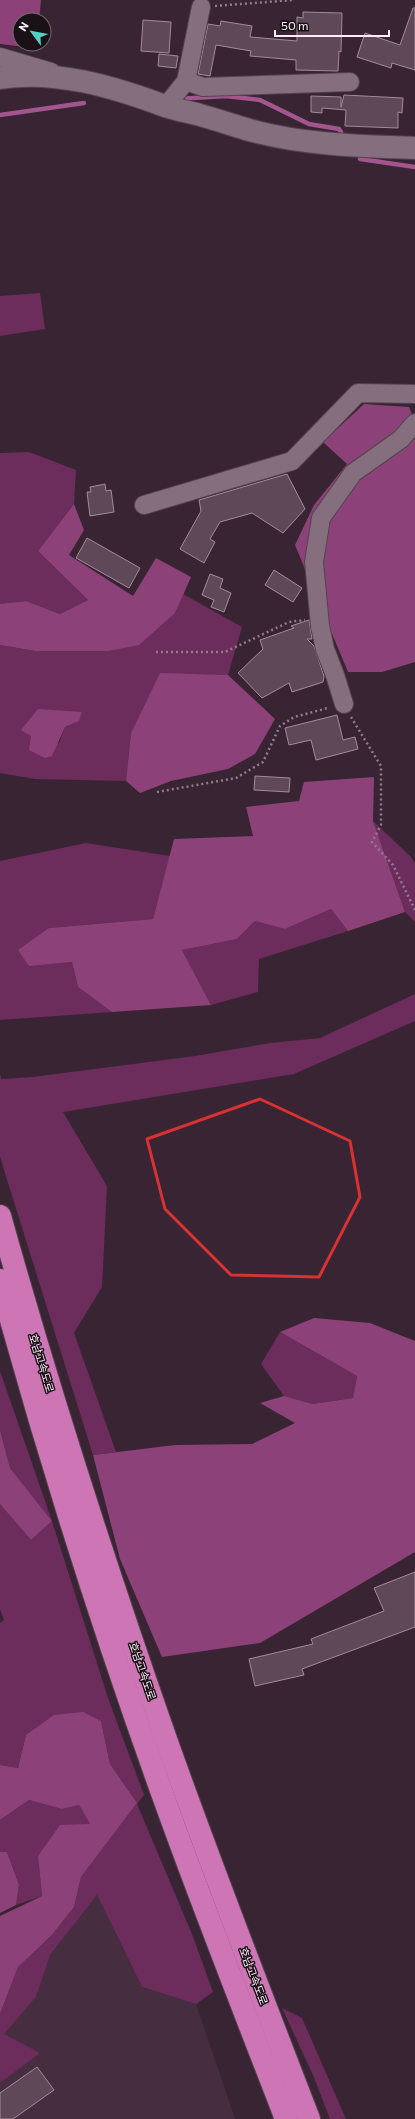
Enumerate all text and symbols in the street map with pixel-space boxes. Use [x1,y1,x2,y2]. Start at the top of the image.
north arrow [12,12,52,52]
scale bar [275,12,389,38]
text: 50 m [281,18,309,32]
text: N [15,19,31,33]
street label: 호남고속도로 [27,1332,57,1394]
street label: 호남고속도로 [127,1640,159,1702]
street label: 호남고속도로 [237,1945,271,2007]

